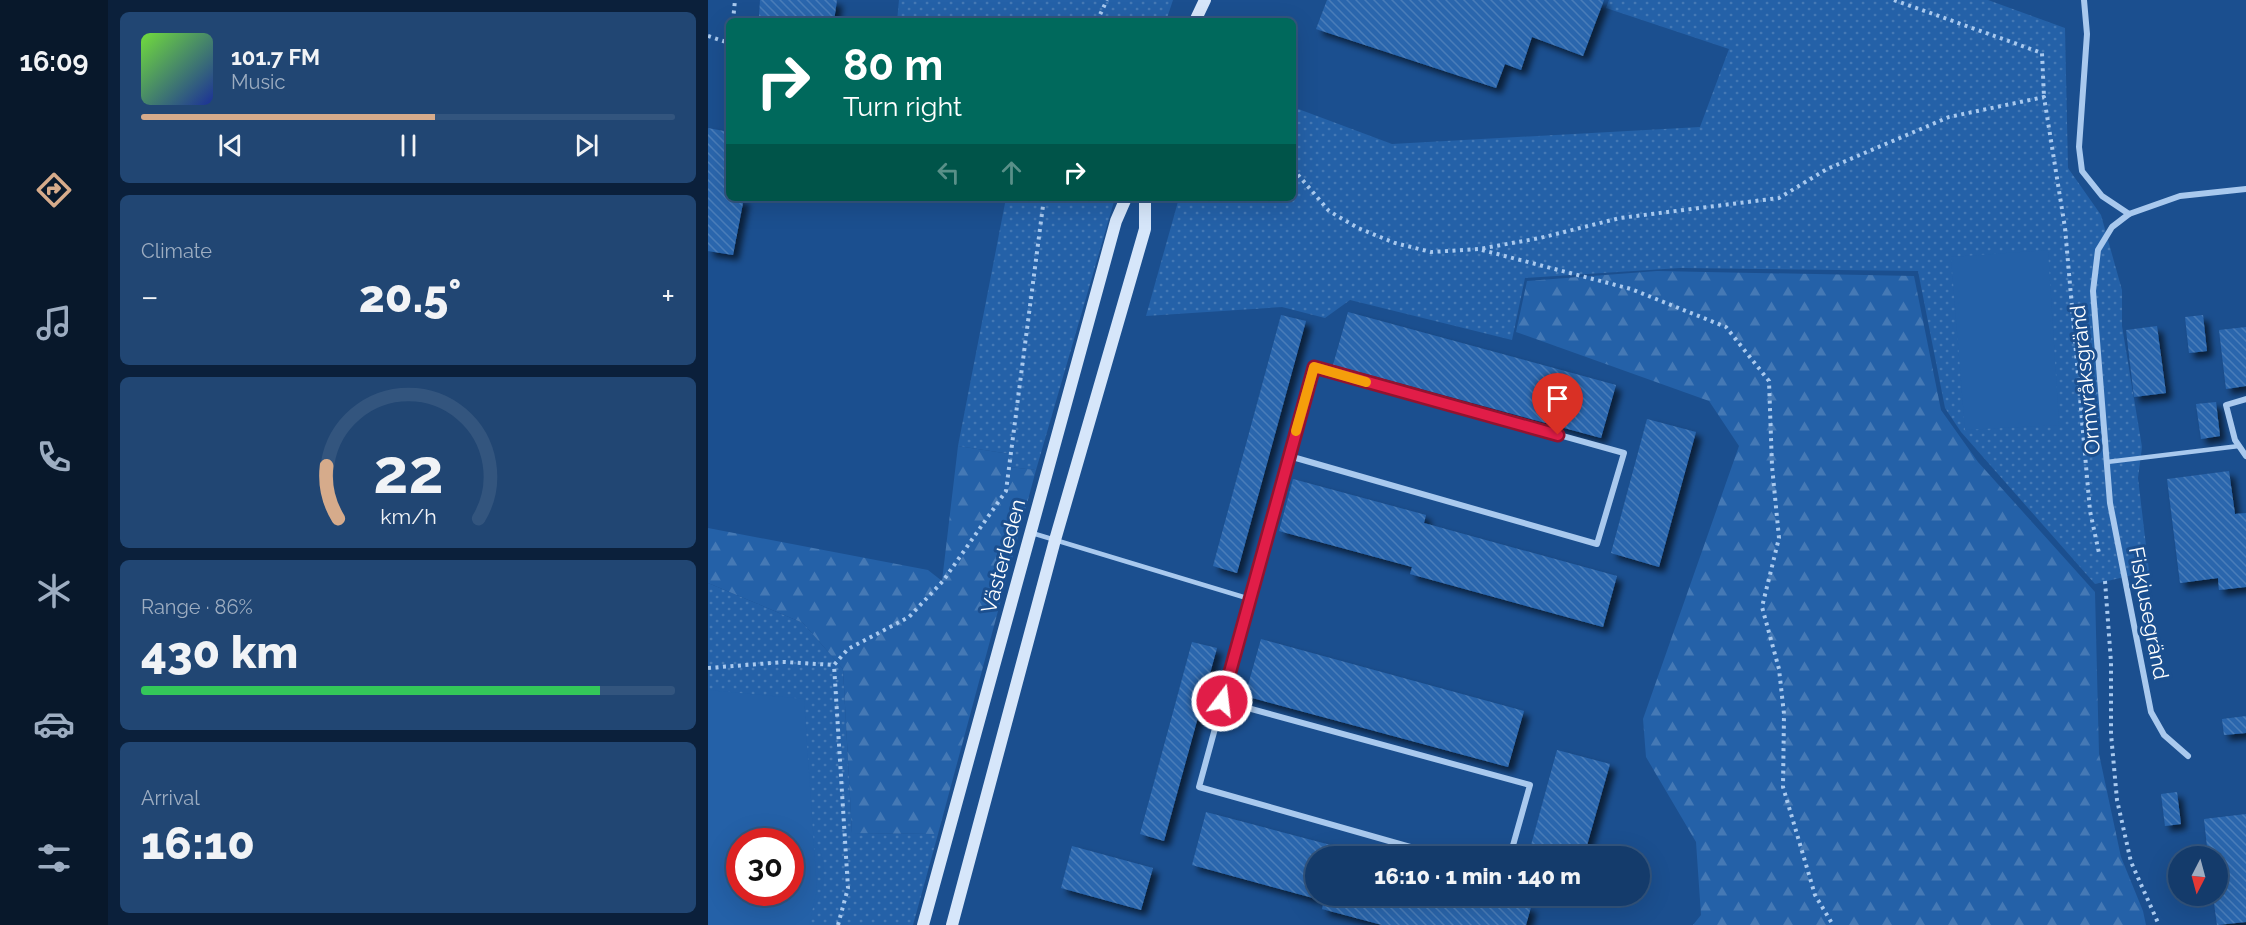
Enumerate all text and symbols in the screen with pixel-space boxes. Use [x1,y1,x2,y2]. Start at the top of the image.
text: 80 m [843,41,943,90]
icon: right [744,42,822,120]
text: 101.7 FM [231,44,320,70]
text: 16:09 [20,46,88,77]
text: Music [231,70,285,94]
text: Turn right [843,91,962,122]
icon: previous [214,129,247,162]
icon: pause [392,129,425,162]
icon: next [570,129,603,162]
icon: left [932,156,965,189]
icon: ahead [995,156,1028,189]
icon: right [1058,156,1091,189]
icon: directions [33,169,75,211]
text: Climate [141,239,212,263]
text: 20.5° [359,270,461,323]
text: − [141,277,159,316]
text: + [661,277,675,316]
icon: music [33,302,75,344]
street label: Ormvråksgränd [2065,304,2105,456]
pin [1532,373,1583,435]
icon: arrive [1541,382,1574,415]
text: 22 [373,435,443,509]
icon: phone [33,436,75,478]
street label: Västerleden [976,496,1030,616]
text: km/h [380,505,436,530]
street label: Fiskjusegränd [2124,544,2174,682]
icon: climate [33,570,75,612]
text: Range · 86% [141,595,253,619]
text: 430 km [141,626,298,679]
position arrow [1190,669,1254,733]
icon: car [33,703,75,745]
text: Arrival [141,786,200,810]
text: 16:10 [141,817,255,870]
speed limit sign: 30 [726,828,804,906]
icon: filters [33,837,75,879]
north arrow [2168,846,2228,906]
map controls [2168,846,2228,906]
text: 16:10 · 1 min · 140 m [1374,863,1581,889]

